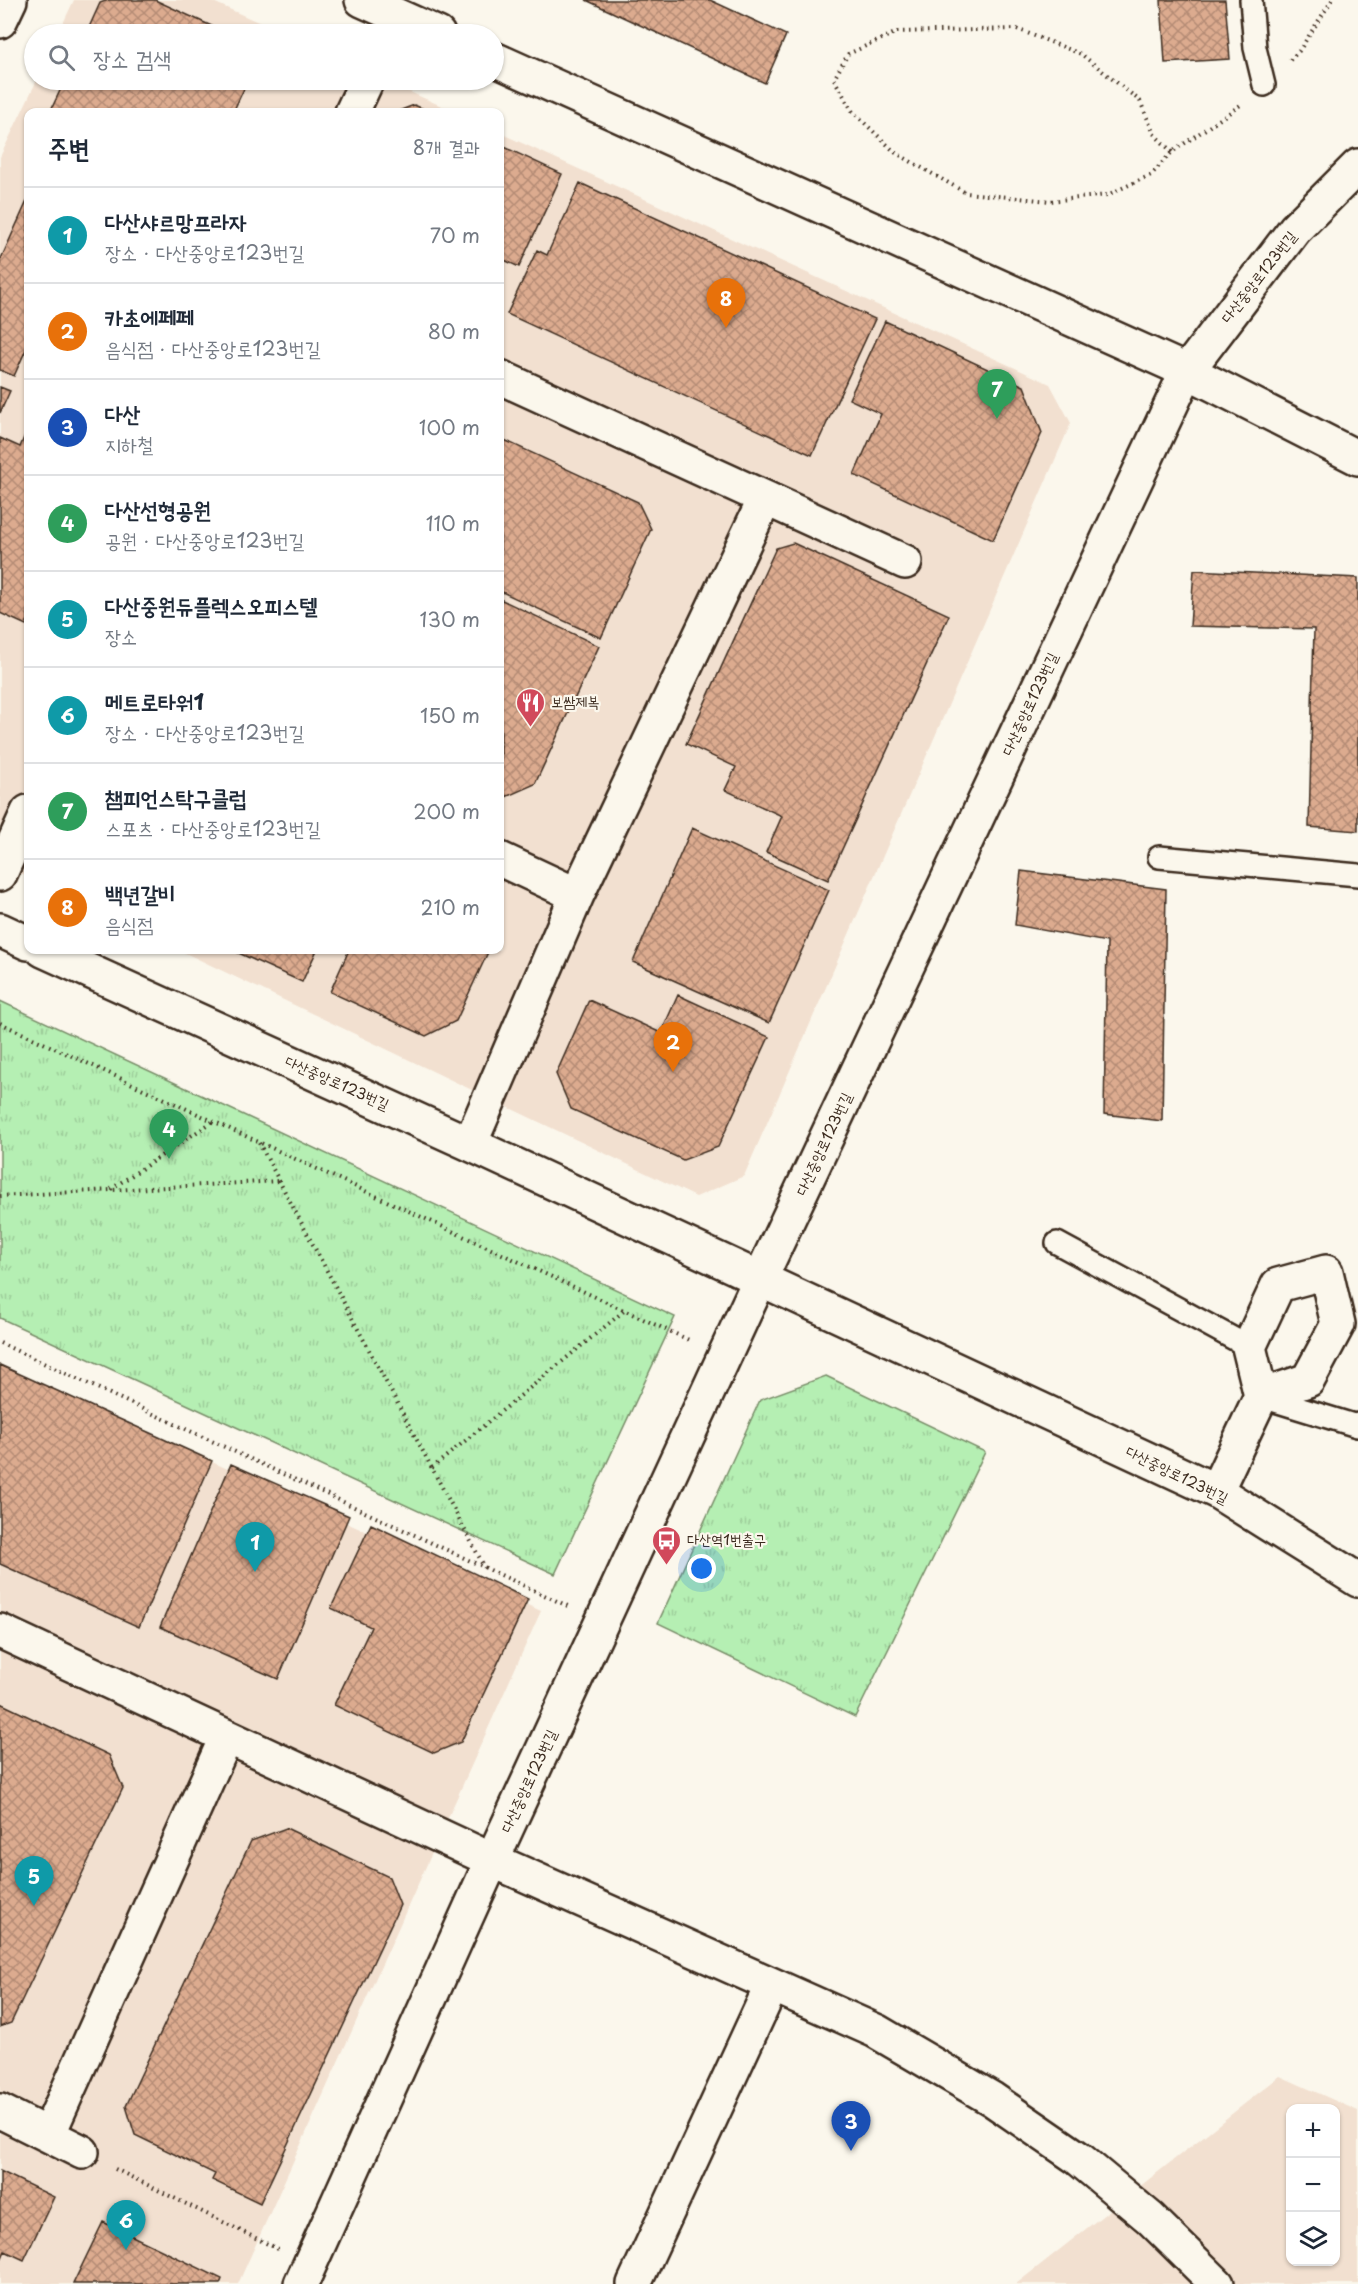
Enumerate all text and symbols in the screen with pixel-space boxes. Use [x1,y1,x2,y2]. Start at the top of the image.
search box [24,24,504,90]
icon: search [45,41,78,74]
text: 장소 검색 [93,41,171,74]
text: 주변 [48,128,90,167]
text: 8개 결과 [413,132,480,162]
text: 다산샤르망프라자 [105,204,247,237]
text: 1 [63,220,72,250]
text: 70 m [430,220,480,250]
street label: 다산중앙로123번길 [1214,225,1301,327]
text: 장소 · 다산중앙로123번길 [105,237,305,267]
pin: 8 [706,278,746,328]
text: 카초에페페 [105,300,194,333]
text: 2 [60,316,75,346]
text: 80 m [428,316,480,346]
text: 음식점 · 다산중앙로123번길 [105,333,321,363]
pin: 7 [978,370,1016,419]
text: 다산 [105,396,140,429]
text: 3 [61,412,74,442]
text: 100 m [419,412,480,442]
text: 지하철 [105,429,153,459]
text: 다산선형공원 [105,492,211,525]
text: 4 [61,508,74,538]
text: 110 m [426,508,480,538]
text: 공원 · 다산중앙로123번길 [105,525,305,555]
text: 다산중원듀플렉스오피스텔 [105,588,317,621]
text: 5 [61,604,74,634]
text: 130 m [420,604,480,634]
text: 장소 [105,621,137,651]
street label: 다산중앙로123번길 [995,648,1063,759]
text: 메트로타워1 [105,684,204,717]
restaurant icon: 보쌈제복 [514,686,546,728]
place label: 보쌈제복 [551,689,599,712]
text: 6 [60,700,75,730]
text: 150 m [420,700,480,730]
text: 장소 · 다산중앙로123번길 [105,717,305,747]
text: 챔피언스탁구클럽 [105,780,247,813]
text: 7 [62,796,73,826]
text: 200 m [413,796,480,826]
text: 스포츠 · 다산중앙로123번길 [105,813,321,843]
text: 백년갈비 [105,876,176,909]
text: 8 [61,892,74,922]
text: 210 m [421,892,480,922]
text: 음식점 [105,909,153,939]
pin: 2 [654,1022,692,1072]
street label: 다산중앙로123번길 [282,1048,393,1115]
street label: 다산중앙로123번길 [789,1088,857,1199]
pin: 4 [150,1110,188,1159]
street label: 다산중앙로123번길 [1122,1439,1233,1508]
pin: 1 [236,1522,274,1572]
bus stop icon: 다산역1번출구 [650,1524,682,1566]
place label: 다산역1번출구 [687,1527,766,1550]
your location [687,1554,716,1583]
street label: 다산중앙로123번길 [494,1725,562,1836]
pin: 5 [15,1856,54,1906]
pin: 3 [832,2102,870,2151]
map controls [1286,2104,1340,2266]
button: + [1286,2104,1340,2158]
button: − [1286,2158,1340,2212]
pin: 6 [106,2200,146,2250]
button: layers [1286,2212,1340,2266]

